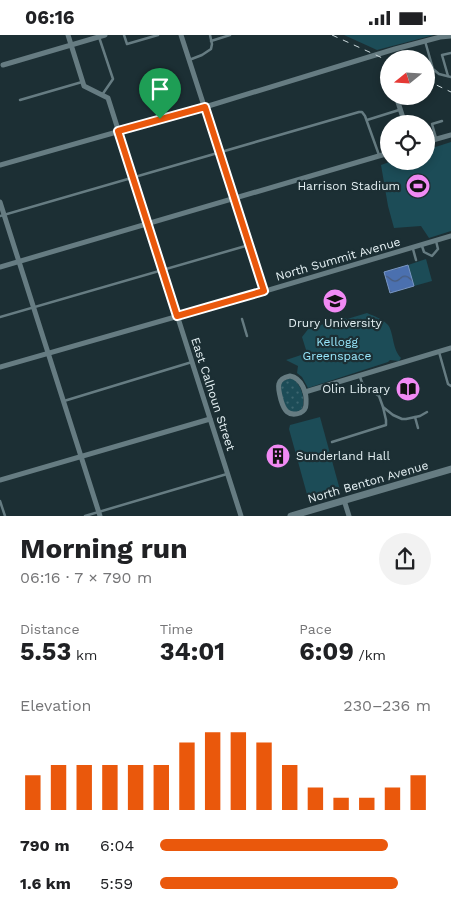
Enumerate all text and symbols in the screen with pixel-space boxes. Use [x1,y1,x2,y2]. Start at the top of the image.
text: 06:16 [25,6,75,29]
north arrow [380,50,435,105]
map controls [380,50,435,170]
pin [139,68,181,119]
icon: arrive [146,75,174,103]
button: locate [380,115,435,170]
sports icon: Harrison Stadium [405,173,431,199]
place label: Harrison Stadium [297,179,400,193]
street label: North Summit Avenue [274,234,402,284]
school or university icon: Drury University [322,288,348,314]
place label: Drury University [288,316,382,330]
park label: Kellogg Greenspace [303,335,372,363]
street label: East Calhoun Street [188,336,238,452]
library icon: Olin Library [395,376,421,402]
place label: Olin Library [322,382,391,396]
building icon: Sunderland Hall [265,443,291,469]
place label: Sunderland Hall [296,449,391,463]
street label: North Benton Avenue [306,458,430,506]
text: Morning run [20,532,188,565]
button: share [379,533,431,585]
text: 06:16 · 7 × 790 m [20,568,152,587]
text: Distance [20,621,80,637]
text: Time [160,621,193,637]
text: Pace [299,621,332,637]
text: 5.53 [20,637,71,666]
text: 34:01 [160,637,225,666]
text: 6:09 [299,637,354,666]
text: km [71,647,97,663]
text: /km [354,647,386,663]
text: Elevation [20,696,91,715]
text: 230–236 m [343,696,431,715]
text: 790 m [20,836,70,855]
text: 6:04 [100,836,134,855]
text: 1.6 km [20,874,71,893]
text: 5:59 [100,874,133,893]

